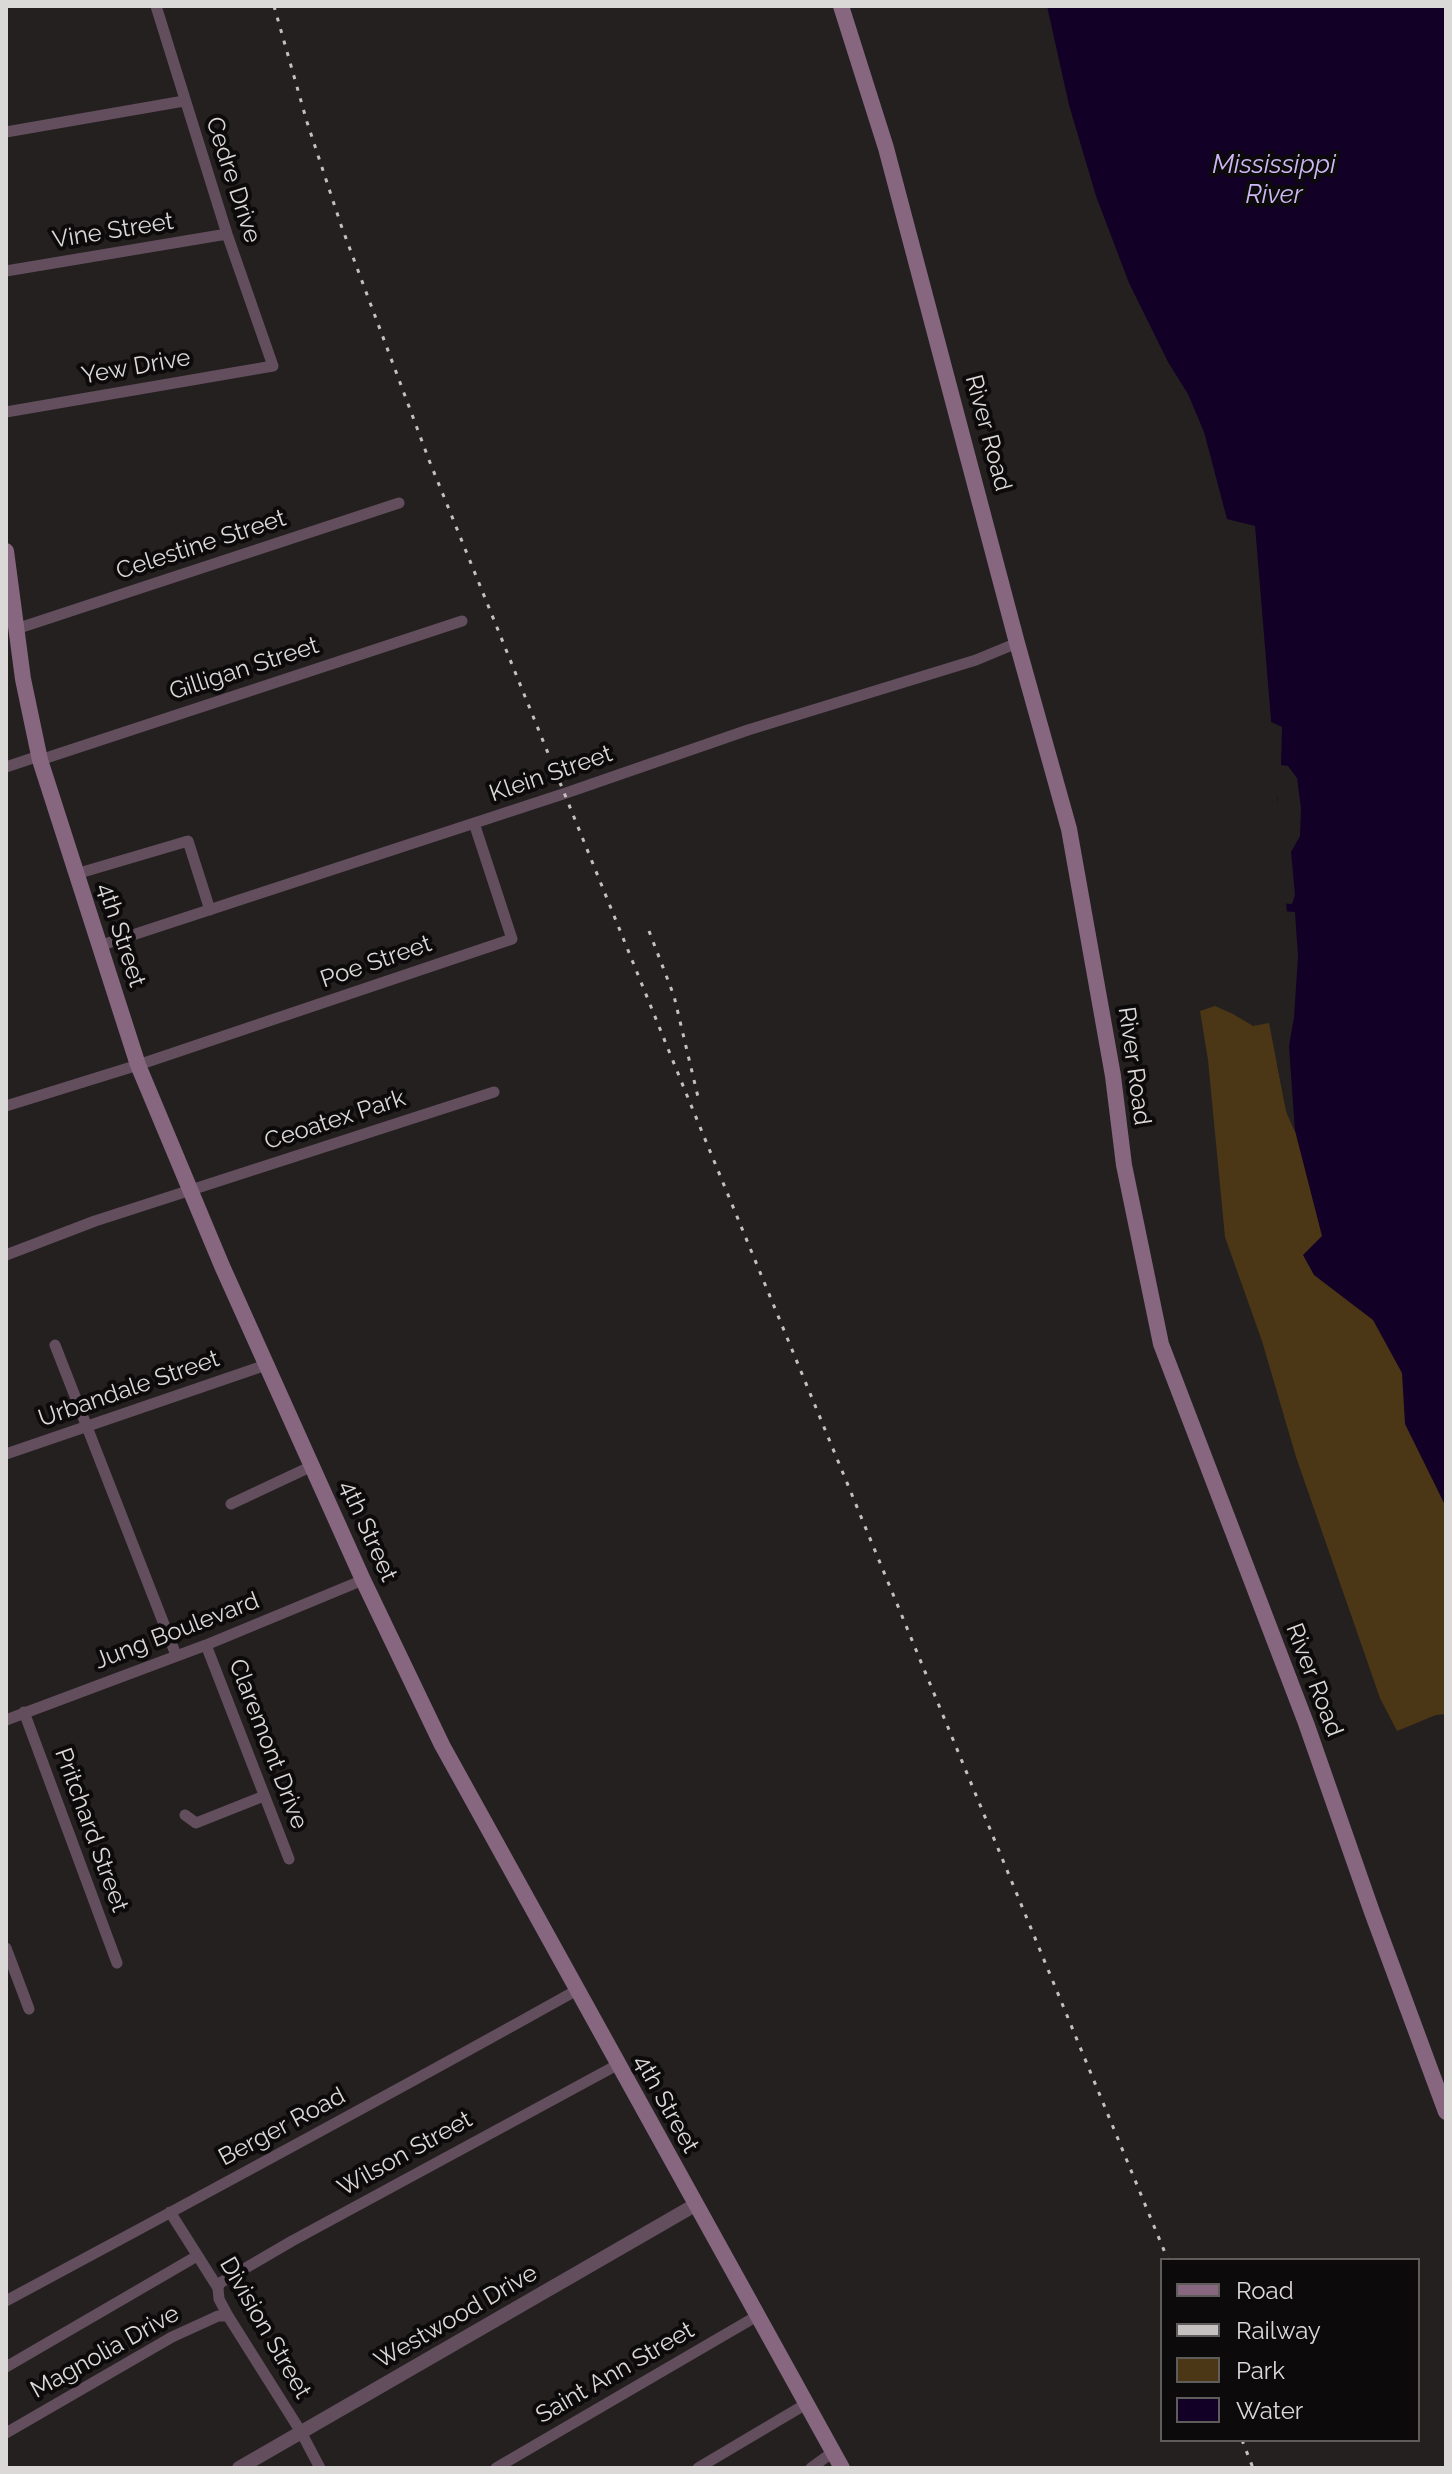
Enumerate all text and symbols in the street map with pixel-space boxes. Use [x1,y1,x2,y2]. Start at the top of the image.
street label: Cedre Drive [199,113,267,247]
water label: Mississippi River [1212,149,1336,210]
street label: Vine Street [50,207,176,255]
street label: Yew Drive [79,343,193,391]
street label: River Road [959,372,1017,494]
street label: Celestine Street [112,504,290,586]
street label: Gilligan Street [166,631,322,707]
street label: Klein Street [486,740,616,808]
street label: 4th Street [91,879,151,991]
street label: Poe Street [317,930,435,994]
street label: River Road [1111,1005,1157,1127]
street label: Ceoatex Park [261,1084,409,1156]
street label: Urbandale Street [35,1345,223,1433]
street label: 4th Street [333,1476,403,1586]
street label: Jung Boulevard [91,1586,263,1676]
street label: River Road [1279,1619,1349,1741]
street label: Claremont Drive [222,1655,314,1833]
street label: Pritchard Street [48,1744,134,1916]
street label: 4th Street [627,2050,705,2158]
street label: Berger Road [214,2082,350,2172]
street label: Wilson Street [333,2105,477,2203]
street label: Division Street [213,2252,317,2404]
legend [1160,2258,1420,2442]
street label: Westwood Drive [369,2259,543,2375]
text: Road [1236,2276,1294,2305]
street label: Magnolia Drive [26,2299,184,2405]
street label: Saint Ann Street [531,2316,699,2430]
text: Railway [1236,2316,1321,2345]
text: Park [1236,2356,1285,2385]
text: Water [1236,2396,1303,2425]

